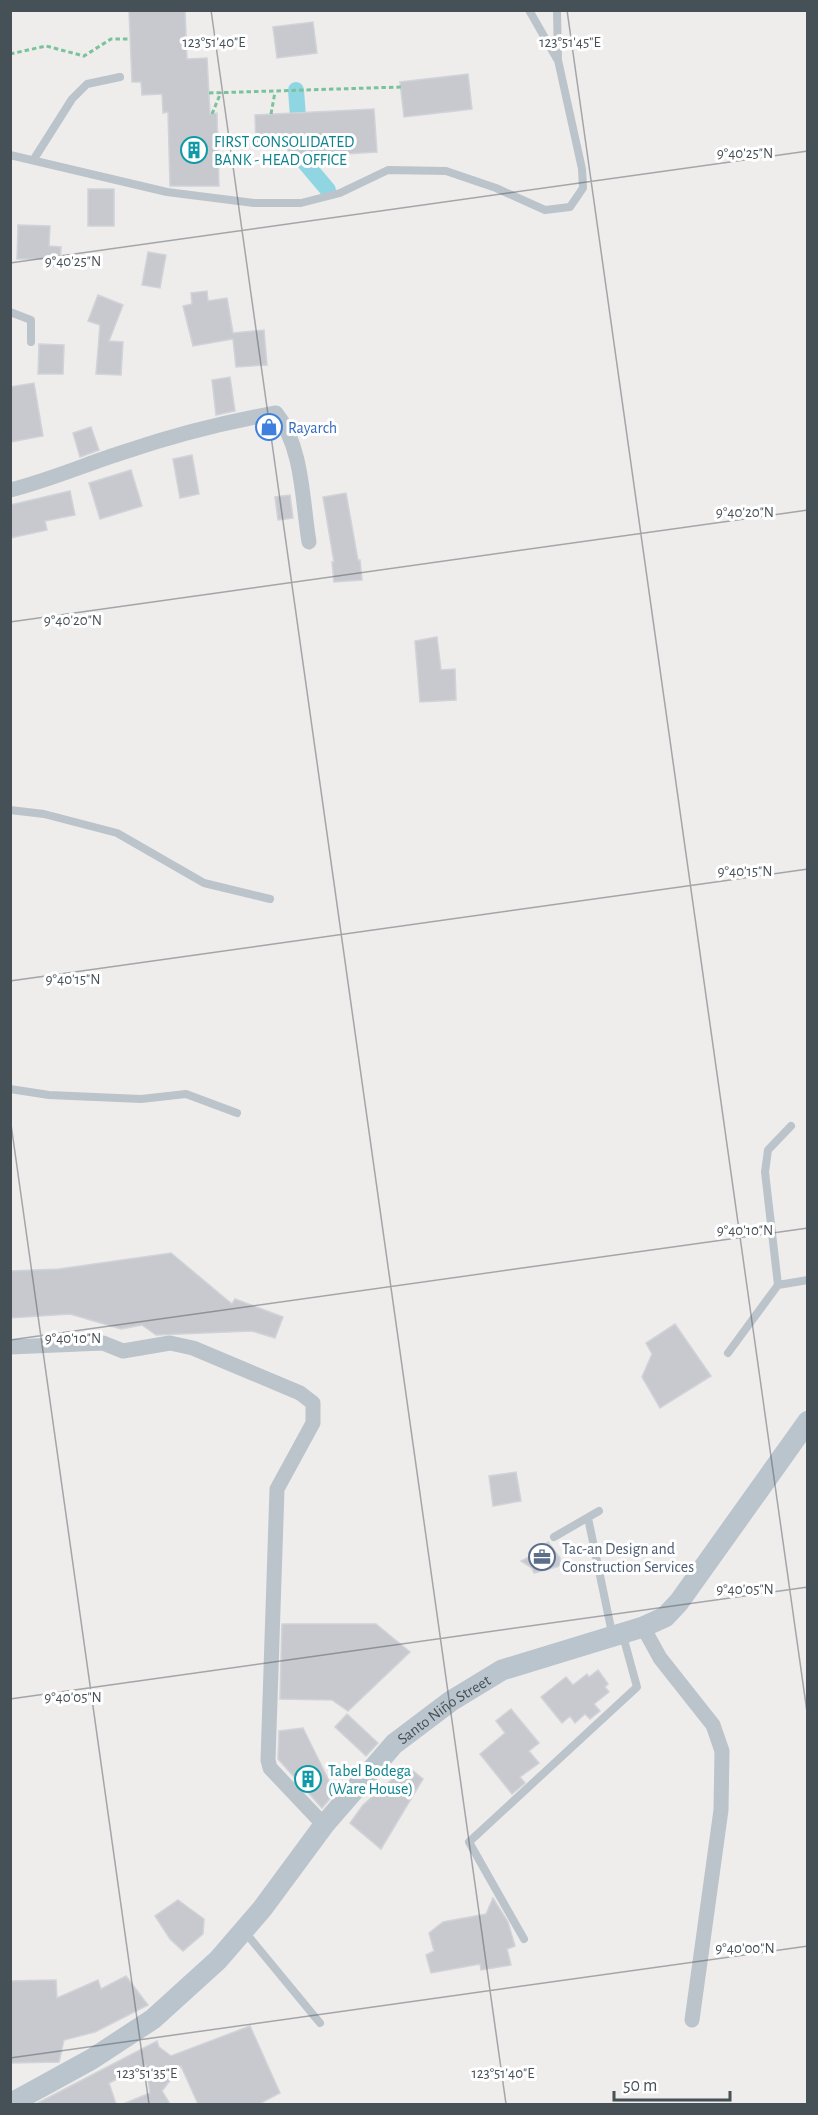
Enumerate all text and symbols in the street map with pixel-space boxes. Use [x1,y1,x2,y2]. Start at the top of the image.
text: 123°51'40"E [182,35,246,50]
text: 123°51'45"E [539,35,601,50]
place label: FIRST CONSOLIDATED BANK - HEAD OFFICE [214,134,354,168]
building icon: FIRST CONSOLIDATED BANK - HEAD OFFICE [179,135,209,165]
text: 9°40'25"N [717,146,773,161]
text: 9°40'25"N [45,254,101,269]
shop icon: Rayarch [254,412,284,442]
place label: Rayarch [288,420,337,437]
text: 9°40'20"N [716,505,774,520]
text: 9°40'20"N [44,613,102,628]
text: 9°40'15"N [718,864,772,879]
text: 9°40'15"N [46,972,100,987]
text: 9°40'10"N [717,1223,773,1238]
text: 9°40'10"N [45,1331,101,1346]
place label: Tac-an Design and Construction Services [562,1541,694,1575]
office icon: Tac-an Design and Construction Services [527,1542,557,1572]
text: 9°40'05"N [716,1582,774,1597]
street label: Santo Niño Street [395,1672,493,1747]
text: 9°40'05"N [44,1690,102,1705]
place label: Tabel Bodega (Ware House) [328,1763,413,1797]
building icon: Tabel Bodega (Ware House) [293,1764,323,1794]
text: 9°40'00"N [715,1941,775,1956]
scale bar [614,2064,730,2102]
text: 123°51'35"E [117,2066,177,2081]
text: 123°51'40"E [471,2066,535,2081]
text: 50 m [623,2077,657,2095]

